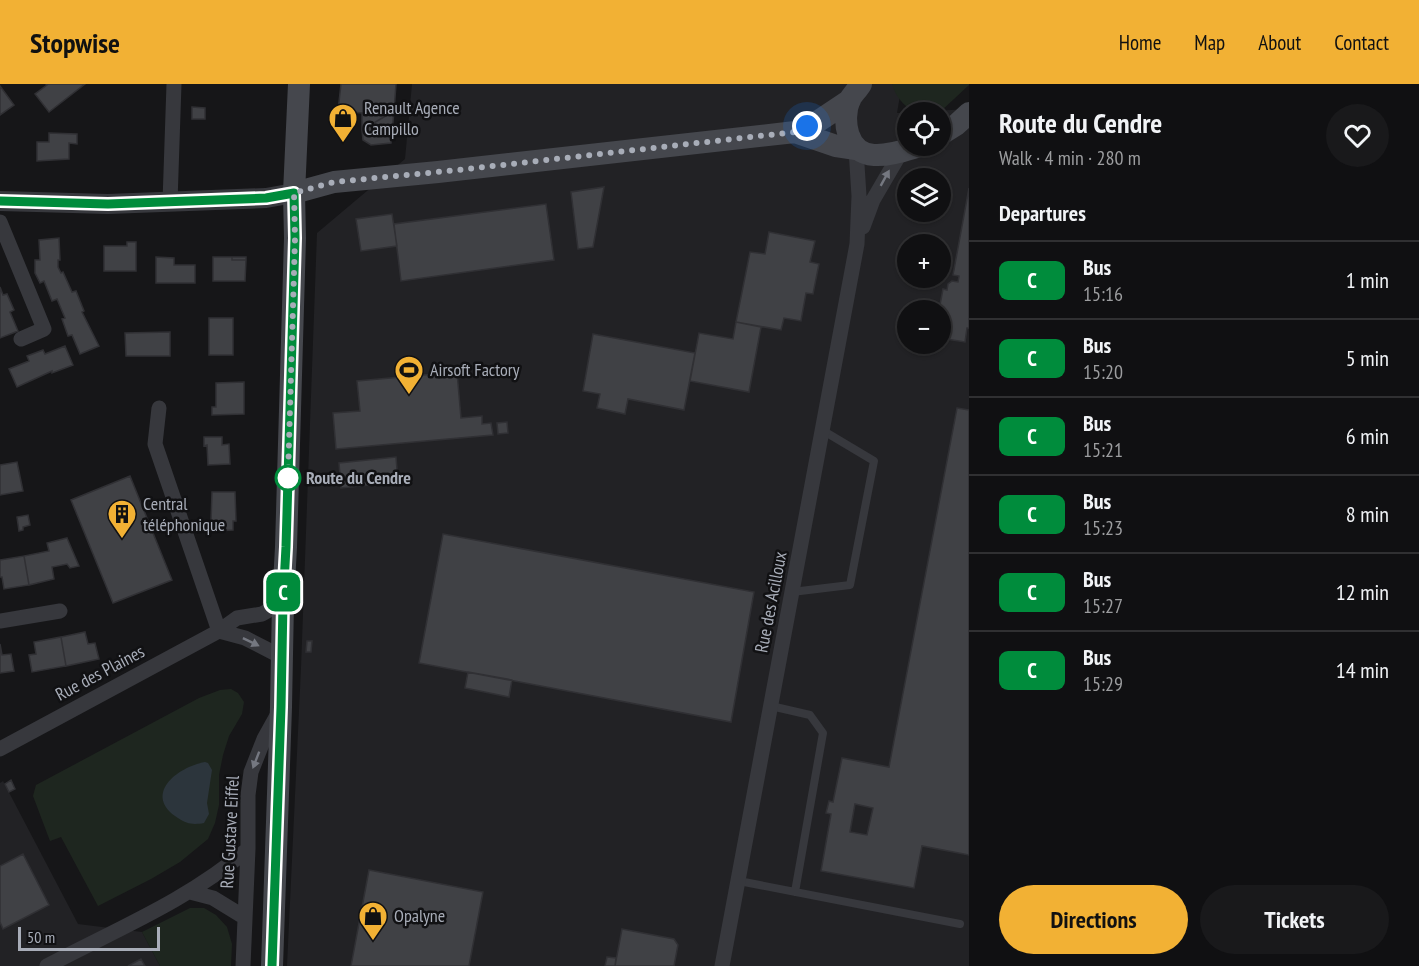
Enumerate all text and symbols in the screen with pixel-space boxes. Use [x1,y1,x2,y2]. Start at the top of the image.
text: Stopwise [30,24,120,61]
text: Home [1119,29,1161,56]
text: Map [1194,29,1225,56]
text: About [1258,29,1301,56]
text: Contact [1334,29,1389,56]
place label: Renault Agence Campillo [364,96,460,140]
shop icon: Renault Agence Campillo [327,102,359,144]
map controls [897,102,951,354]
button: locate [897,102,951,156]
text: Route du Cendre [999,104,1162,141]
button: heart [1326,104,1389,167]
your location [792,111,822,141]
text: Walk · 4 min · 280 m [999,145,1141,171]
button: layers [897,168,951,222]
one-way arrow [880,169,890,186]
text: Departures [999,199,1086,227]
button: + [897,234,951,288]
text: Bus [1083,253,1111,281]
text: 1 min [1346,266,1389,294]
text: C [1027,267,1037,294]
text: 15:16 [1083,281,1123,307]
button: − [897,300,951,354]
text: Bus [1083,331,1111,359]
text: 5 min [1346,344,1389,372]
text: C [1027,345,1037,372]
sports icon: Airsoft Factory [393,354,425,396]
place label: Airsoft Factory [430,358,520,381]
text: 15:20 [1083,359,1123,385]
text: Bus [1083,409,1111,437]
text: 6 min [1346,422,1389,450]
text: C [1027,423,1037,450]
text: 15:21 [1083,437,1123,463]
marker: Route du Cendre [275,465,301,491]
place label: Route du Cendre [306,466,411,489]
text: Bus [1083,487,1111,515]
place label: Central téléphonique [143,492,225,536]
building icon: Central téléphonique [106,498,138,540]
text: 8 min [1346,500,1389,528]
text: C [1027,501,1037,528]
text: 15:23 [1083,515,1123,541]
street label: Rue des Acilloux [749,549,792,654]
text: Bus [1083,565,1111,593]
line badge: C [264,572,302,612]
text: 12 min [1336,578,1389,606]
text: C [278,579,288,606]
text: C [1027,579,1037,606]
text: 15:27 [1083,593,1123,619]
one-way arrow [243,638,260,647]
street label: Rue des Plaines [51,639,148,706]
text: Bus [1083,643,1111,671]
text: 14 min [1336,656,1389,684]
text: C [1027,657,1037,684]
text: 15:29 [1083,671,1123,697]
one-way arrow [251,751,260,769]
street label: Rue Gustave Eiffel [215,774,244,889]
button: Directions [999,885,1188,954]
button: Tickets [1200,885,1389,954]
shop icon: Opalyne [357,900,389,942]
place label: Opalyne [394,904,445,927]
scale bar [18,924,160,952]
text: 50 m [27,927,55,947]

